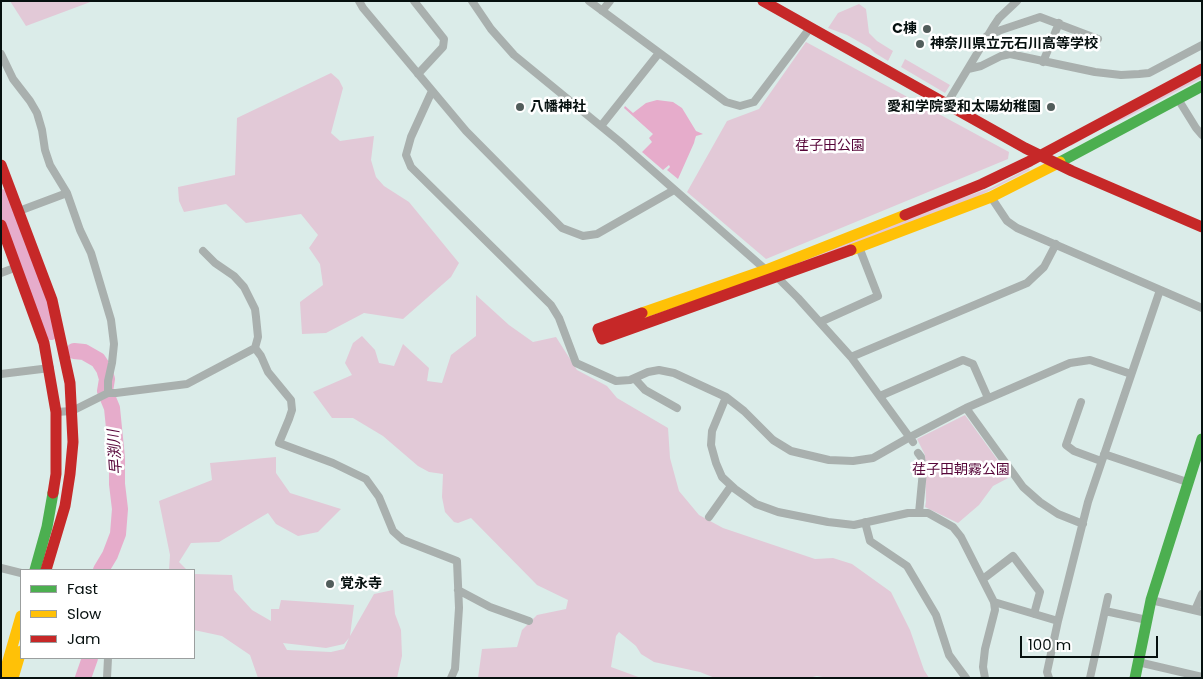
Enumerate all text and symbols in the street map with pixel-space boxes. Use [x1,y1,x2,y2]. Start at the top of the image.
place label: C棟 [892,21,917,37]
marker: C棟 [921,23,933,35]
place label: 神奈川県立元石川高等学校 [930,36,1098,52]
marker: 神奈川県立元石川高等学校 [914,38,926,50]
place label: 八幡神社 [530,99,586,115]
place label: 愛和学院愛和太陽幼稚園 [887,99,1041,115]
marker: 八幡神社 [514,101,526,113]
marker: 愛和学院愛和太陽幼稚園 [1045,101,1057,113]
park label: 荏子田公園 [795,138,865,154]
water label: 早渕川 [105,429,127,475]
park label: 荏子田朝霧公園 [912,462,1010,478]
legend [20,569,195,659]
place label: 覚永寺 [340,576,382,592]
text: Fast [67,578,98,599]
marker: 覚永寺 [324,578,336,590]
text: Slow [67,603,101,624]
scale bar [1023,626,1160,658]
text: Jam [67,628,101,649]
text: 100 m [1028,634,1071,655]

